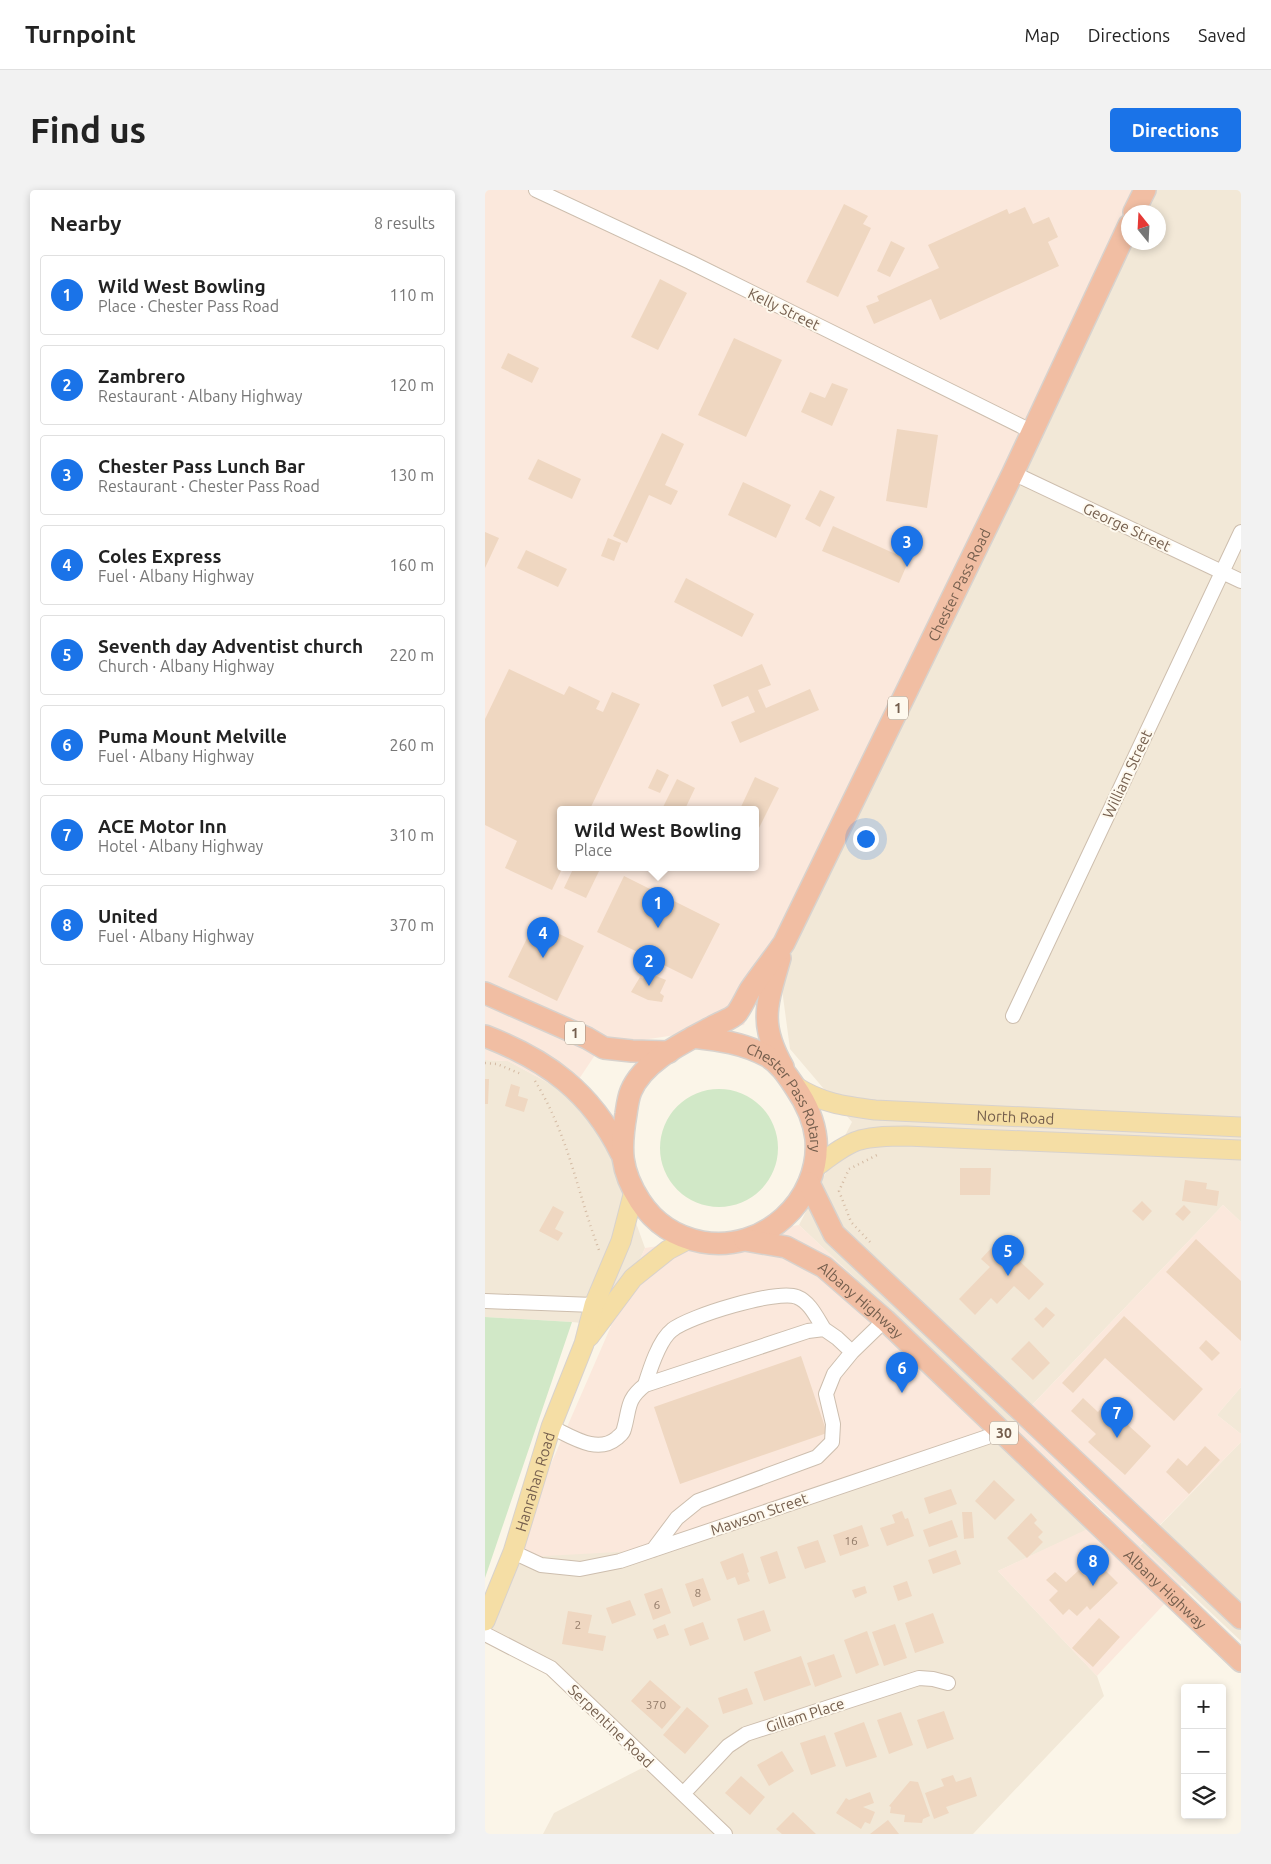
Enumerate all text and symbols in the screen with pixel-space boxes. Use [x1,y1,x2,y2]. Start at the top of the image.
text: Turnpoint [25,21,136,48]
text: Map [1024,25,1060,45]
text: Directions [1088,25,1170,45]
text: Saved [1198,25,1246,45]
button: Directions [1110,108,1241,152]
text: Find us [30,110,146,150]
north arrow [1121,205,1166,250]
text: Nearby [50,211,121,235]
text: 8 results [374,214,435,232]
text: Wild West Bowling [98,275,266,297]
street label: Kelly Street [745,284,823,334]
text: 1 [62,286,72,304]
text: 110 m [389,286,434,304]
text: Place · Chester Pass Road [98,297,279,315]
text: Zambrero [98,365,185,387]
text: 2 [62,376,72,394]
text: 120 m [389,376,434,394]
text: Restaurant · Albany Highway [98,387,303,405]
text: Chester Pass Lunch Bar [98,455,305,477]
text: 3 [62,466,72,484]
text: 130 m [389,466,434,484]
text: Restaurant · Chester Pass Road [98,477,320,495]
street label: George Street [1080,499,1174,555]
street label: Chester Pass Road [924,525,993,644]
pin: 3 [891,526,923,567]
text: Coles Express [98,545,221,567]
text: 4 [62,556,72,574]
text: 160 m [389,556,434,574]
text: Fuel · Albany Highway [98,567,254,585]
text: Seventh day Adventist church [98,635,363,657]
text: 5 [62,646,72,664]
text: 220 m [389,646,434,664]
text: Church · Albany Highway [98,657,274,675]
road number: 1 [888,696,908,720]
text: Puma Mount Melville [98,725,287,747]
street label: William Street [1099,727,1155,821]
text: 6 [62,736,72,754]
text: 260 m [389,736,434,754]
text: Fuel · Albany Highway [98,747,254,765]
popup [557,806,759,871]
text: ACE Motor Inn [98,815,227,837]
text: Wild West Bowling [574,819,742,841]
text: 7 [62,826,72,844]
text: 310 m [389,826,434,844]
your location [853,826,879,852]
text: Hotel · Albany Highway [98,837,263,855]
text: Place [574,841,612,859]
pin: 1 [642,887,674,928]
text: United [98,905,158,927]
text: 8 [62,916,72,934]
text: 370 m [389,916,434,934]
pin: 4 [527,917,559,958]
text: Fuel · Albany Highway [98,927,254,945]
pin: 2 [633,945,665,986]
road number: 1 [565,1021,585,1044]
street label: Chester Pass Rotary [744,1039,825,1152]
street label: North Road [976,1106,1055,1127]
pin: 5 [992,1235,1024,1276]
street label: Albany Highway [815,1258,907,1342]
pin: 6 [886,1352,918,1393]
pin: 7 [1101,1397,1133,1438]
road number: 30 [990,1422,1018,1444]
street label: Hanrahan Road [511,1430,558,1533]
street label: Mawson Street [708,1489,810,1539]
house number: 16 [844,1534,858,1547]
pin: 8 [1077,1545,1109,1586]
street label: Albany Highway [1121,1546,1210,1632]
house number: 8 [695,1586,702,1599]
house number: 6 [654,1598,661,1611]
house number: 2 [575,1618,581,1631]
street label: Serpentine Road [565,1681,657,1771]
map controls [1181,1684,1226,1819]
button: + [1181,1684,1226,1729]
street label: Gillam Place [764,1694,846,1736]
house number: 370 [646,1698,666,1711]
button: − [1181,1729,1226,1774]
button: layers [1181,1774,1226,1819]

